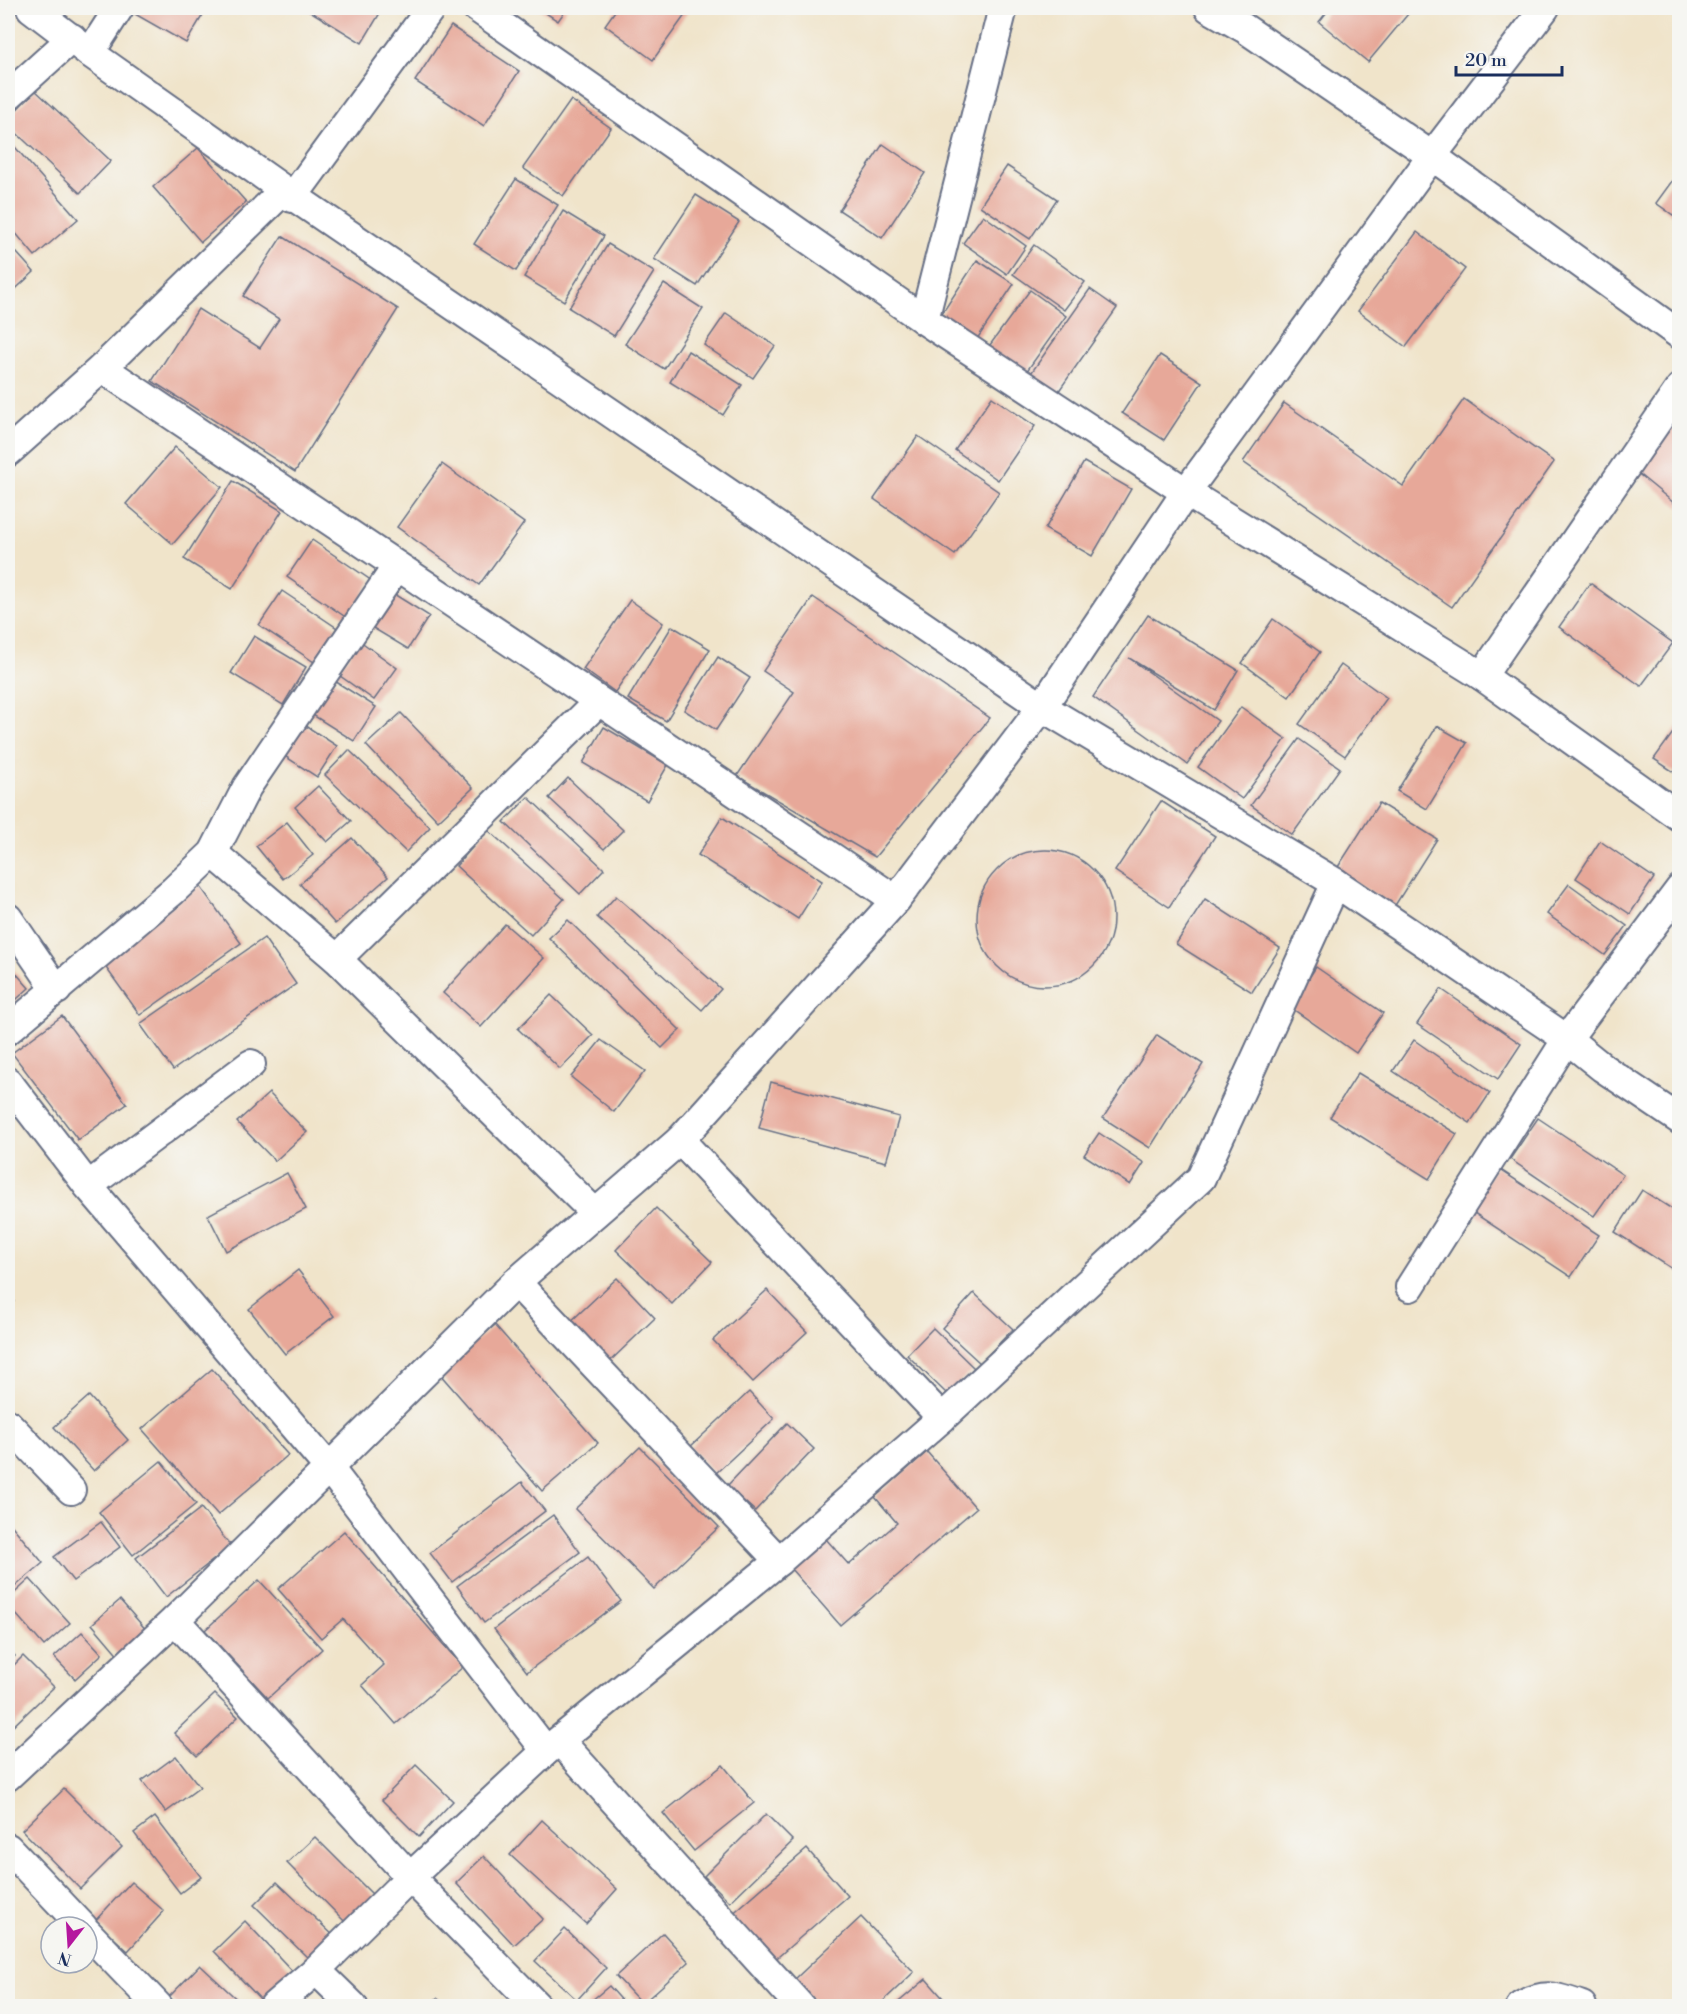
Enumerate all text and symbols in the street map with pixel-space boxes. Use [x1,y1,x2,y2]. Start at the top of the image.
scale bar [1456,39,1562,77]
text: 20 m [1465,49,1507,72]
north arrow [39,1915,99,1975]
text: N [56,1947,74,1970]

